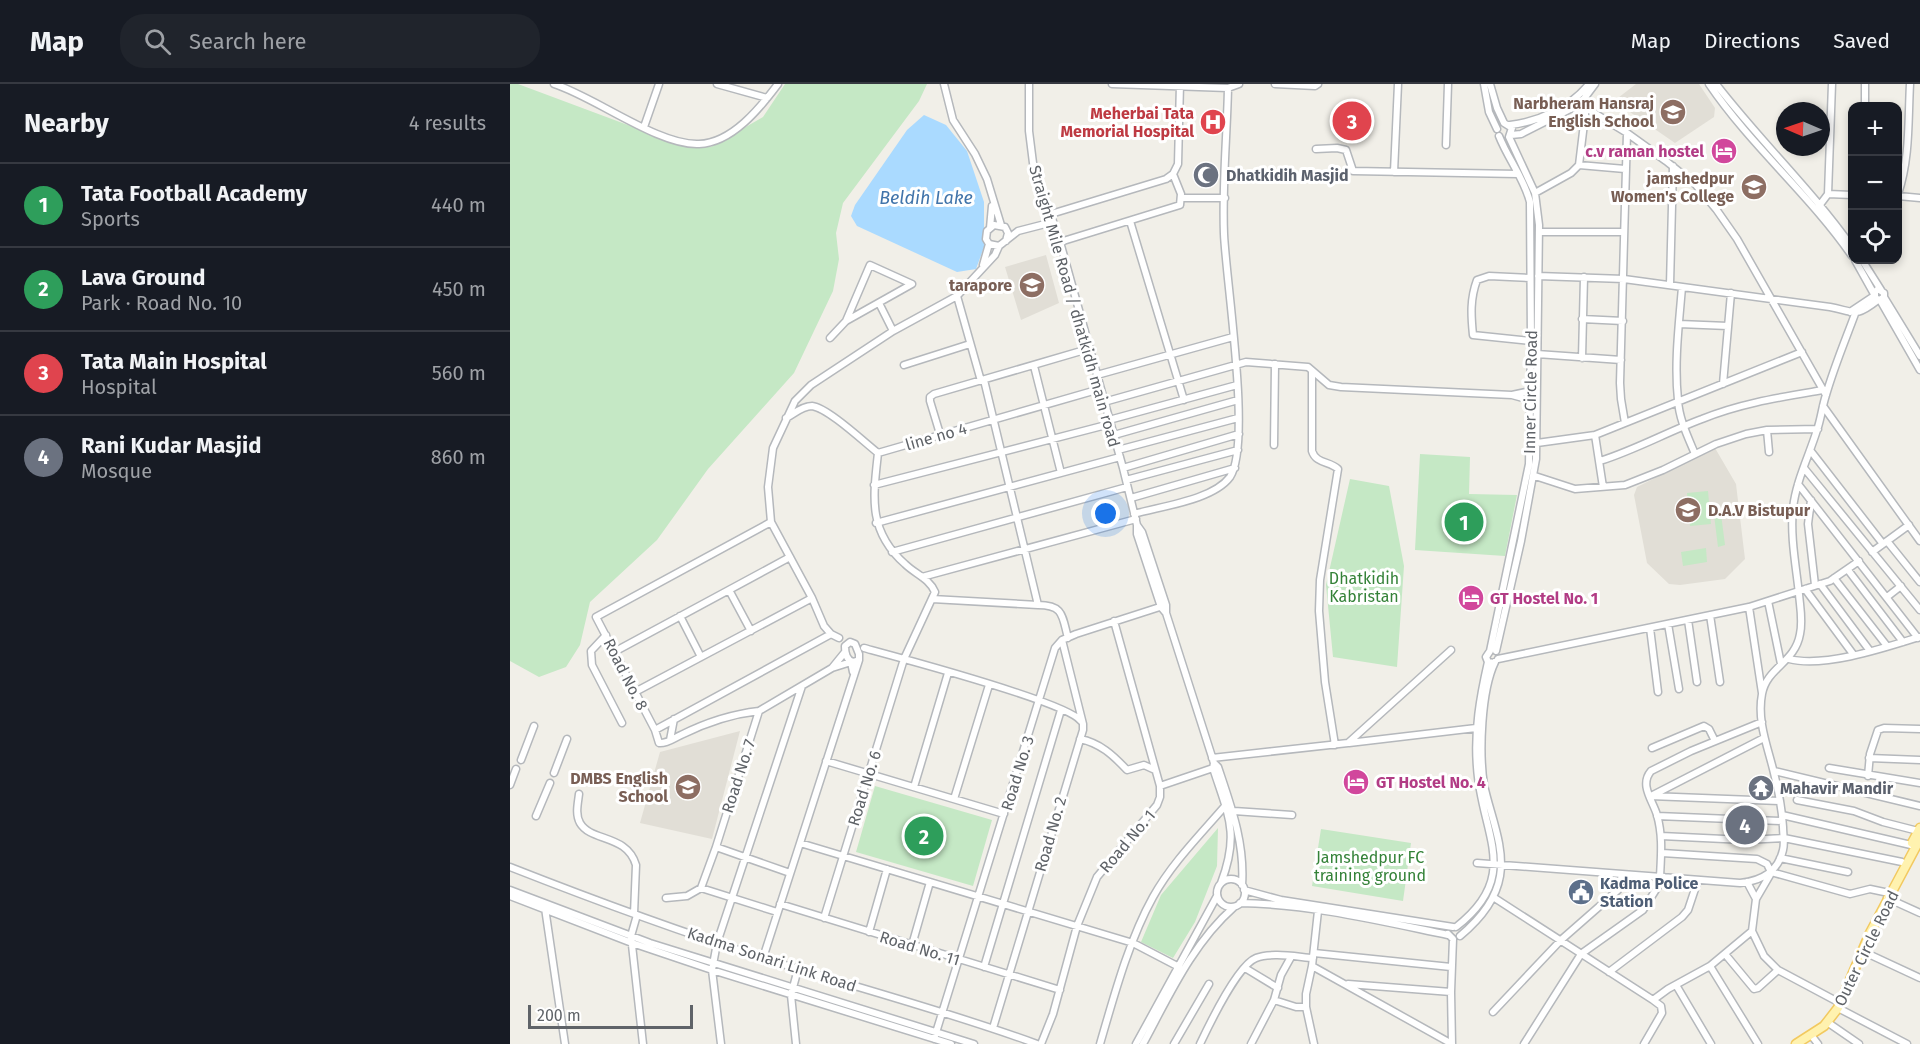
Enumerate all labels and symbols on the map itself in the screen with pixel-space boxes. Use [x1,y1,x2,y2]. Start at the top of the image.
place label: Narbheram Hansraj English School [1513,94,1654,131]
school or university icon: Narbheram Hansraj English School [1658,97,1688,127]
pin: 3 [1332,99,1372,144]
north arrow [1776,102,1830,156]
place label: Meherbai Tata Memorial Hospital [1061,104,1194,141]
hospital icon: Meherbai Tata Memorial Hospital [1198,107,1228,137]
hotel icon: c.v raman hostel [1709,136,1739,166]
place label: c.v raman hostel [1585,142,1704,161]
mosque icon: Dhatkidih Masjid [1191,160,1221,190]
street label: Straight Mile Road / dhatkidh main road [1025,163,1124,449]
place label: Dhatkidih Masjid [1226,166,1349,185]
place label: jamshedpur Women's College [1611,169,1735,206]
school or university icon: jamshedpur Women's College [1739,172,1769,202]
water label: Beldih Lake [879,187,973,209]
school or university icon: tarapore [1017,270,1047,300]
place label: tarapore [949,276,1012,295]
street label: Inner Circle Road [1520,330,1541,454]
street label: line no 4 [903,419,970,454]
school or university icon: D.A.V Bistupur [1673,495,1703,525]
your location [1091,499,1120,528]
pin: 1 [1444,500,1484,544]
place label: D.A.V Bistupur [1708,501,1811,520]
park label: Dhatkidih Kabristan [1329,569,1399,606]
hotel icon: GT Hostel No. 1 [1456,583,1486,613]
place label: GT Hostel No. 1 [1490,589,1598,608]
street label: Road No. 8 [599,635,652,714]
street label: Road No. 3 [997,733,1038,813]
street label: Road No. 7 [718,737,759,815]
street label: Road No. 6 [844,748,885,828]
hotel icon: GT Hostel No. 4 [1341,767,1371,797]
place label: DMBS English School [570,769,668,806]
school or university icon: DMBS English School [673,772,703,802]
place label: GT Hostel No. 4 [1376,773,1486,792]
temple icon: Mahavir Mandir [1746,773,1776,803]
place label: Mahavir Mandir [1780,779,1894,798]
street label: Road No. 2 [1031,794,1070,874]
pin: 4 [1726,802,1764,848]
street label: Road No. 1 [1096,806,1159,877]
pin: 2 [904,814,944,858]
park label: Jamshedpur FC training ground [1314,848,1426,885]
place label: Kadma Police Station [1600,874,1699,911]
public building icon: Kadma Police Station [1566,877,1596,907]
street label: Outer Circle Road [1830,887,1903,1009]
street label: Kadma Sonari Link Road [685,923,859,996]
street label: Road No. 11 [877,927,962,970]
scale bar [528,1002,693,1030]

